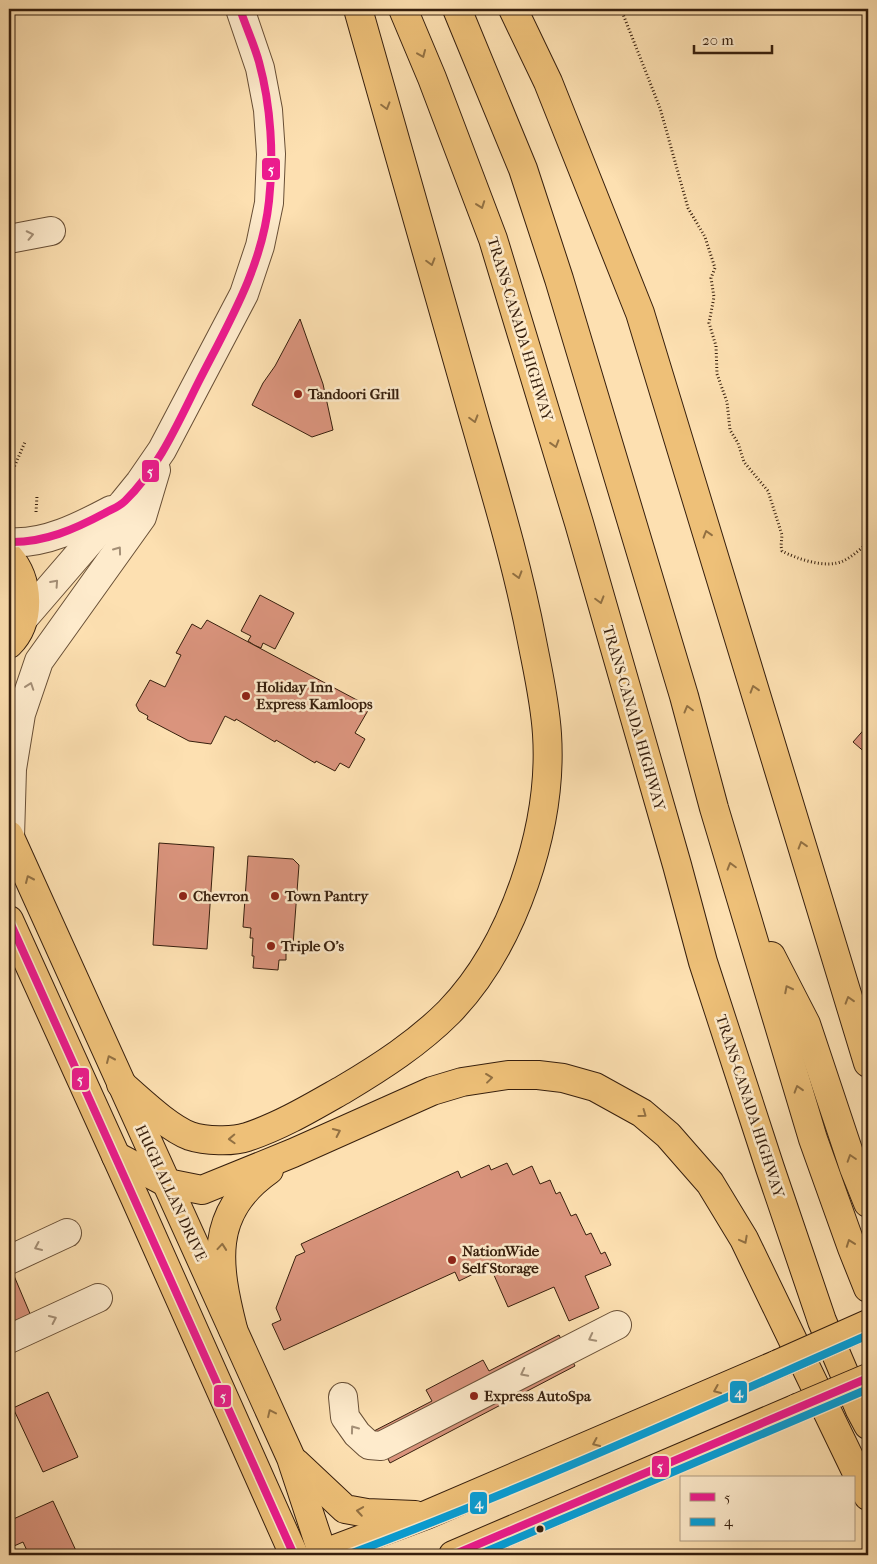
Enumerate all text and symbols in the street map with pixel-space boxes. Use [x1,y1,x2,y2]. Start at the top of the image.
scale bar [694,22,772,54]
text: 20 m [702,31,734,49]
one-way arrow [416,49,426,57]
one-way arrow [381,101,391,109]
line badge: 5 [261,157,281,181]
text: 5 [268,161,274,178]
one-way arrow [475,200,485,209]
one-way arrow [25,230,34,241]
street label: TRANS-CANADA HIGHWAY [483,235,557,424]
one-way arrow [425,258,435,266]
place label: Tandoori Grill [307,385,400,403]
marker: Tandoori Grill [292,388,304,400]
one-way arrow [469,414,479,422]
one-way arrow [549,439,559,447]
line badge: 5 [141,459,160,483]
text: 5 [147,463,153,480]
one-way arrow [702,530,712,538]
one-way arrow [112,546,121,556]
one-way arrow [513,571,523,579]
one-way arrow [49,579,58,588]
one-way arrow [595,595,605,603]
street label: TRANS-CANADA HIGHWAY [599,623,669,813]
place label: Holiday Inn Express Kamloops [256,678,373,713]
one-way arrow [24,682,34,690]
one-way arrow [750,686,760,694]
marker: Holiday Inn Express Kamloops [240,690,252,702]
one-way arrow [683,706,693,714]
one-way arrow [797,841,807,849]
one-way arrow [727,862,737,871]
one-way arrow [25,875,35,884]
place label: Chevron [193,887,249,905]
place label: Town Pantry [284,887,369,905]
marker: Chevron [177,890,189,902]
marker: Town Pantry [269,890,281,902]
place label: Triple O's [280,937,345,955]
marker: Triple O's [265,940,277,952]
one-way arrow [784,985,794,994]
one-way arrow [844,996,854,1005]
street label: TRANS-CANADA HIGHWAY [712,1012,788,1201]
one-way arrow [105,1055,116,1064]
line badge: 5 [71,1067,90,1091]
text: 5 [77,1071,83,1088]
one-way arrow [485,1073,493,1083]
one-way arrow [793,1085,803,1093]
one-way arrow [637,1108,647,1117]
street label: HUGH ALLAN DRIVE [131,1122,211,1264]
one-way arrow [332,1128,341,1139]
one-way arrow [228,1134,236,1144]
one-way arrow [846,1154,856,1162]
one-way arrow [738,1234,748,1243]
one-way arrow [846,1239,856,1247]
one-way arrow [34,1240,43,1251]
one-way arrow [216,1242,227,1250]
place label: NationWide Self Storage [462,1242,540,1277]
marker: NationWide Self Storage [446,1254,458,1266]
one-way arrow [48,1315,57,1325]
one-way arrow [588,1332,597,1342]
one-way arrow [520,1367,529,1377]
line badge: 4 [729,1380,748,1404]
one-way arrow [713,1383,722,1394]
line badge: 5 [213,1384,232,1408]
text: 4 [734,1384,744,1401]
place label: Express AutoSpa [484,1387,592,1405]
text: 5 [220,1388,226,1405]
marker: Express AutoSpa [468,1390,480,1402]
one-way arrow [267,1410,277,1419]
one-way arrow [351,1426,359,1435]
one-way arrow [592,1437,601,1447]
line badge: 5 [651,1455,670,1478]
text: 5 [657,1458,663,1475]
legend [680,1476,854,1542]
text: 5 [724,1488,730,1506]
line badge: 4 [469,1491,488,1515]
text: 4 [474,1495,484,1512]
one-way arrow [356,1507,365,1517]
text: 4 [724,1512,734,1530]
unlabelled marker [535,1524,545,1534]

